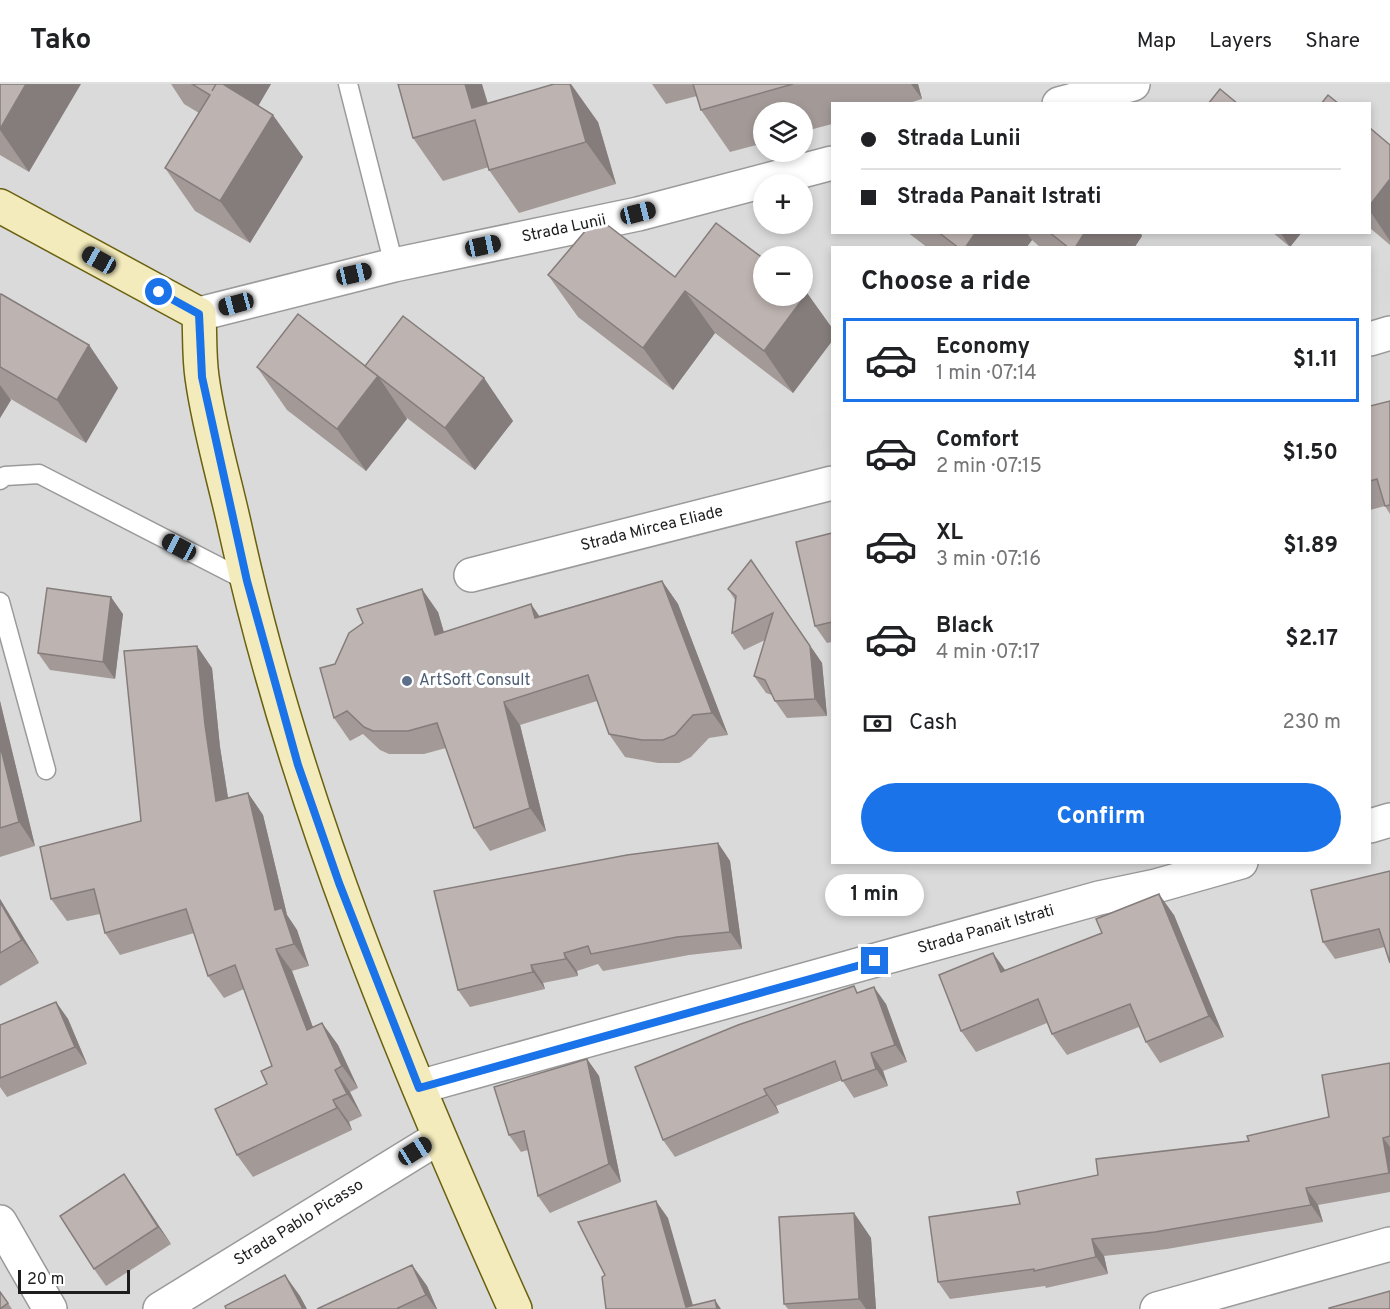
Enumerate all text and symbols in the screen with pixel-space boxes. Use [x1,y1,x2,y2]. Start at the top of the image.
text: Tako [30,23,91,59]
text: Map [1137,28,1176,55]
text: Layers [1209,28,1272,55]
text: Share [1305,28,1360,55]
map controls [753,102,813,306]
button: layers [753,102,813,162]
text: Strada Lunii [897,126,1021,153]
button: + [753,174,813,234]
text: Strada Panait Istrati [897,184,1101,211]
car [618,200,658,226]
street label: Strada Lunii [520,210,608,248]
car [464,233,502,259]
car [79,243,119,277]
button: − [753,246,813,306]
car [334,261,374,287]
text: Choose a ride [861,265,1031,299]
route start [145,278,172,305]
car [216,291,256,317]
icon: car [864,333,918,387]
text: Economy [936,334,1030,361]
text: $1.11 [1293,347,1338,374]
text: 1 min · 07:14 [936,361,1037,387]
icon: car [864,426,918,480]
text: Comfort [936,427,1019,454]
text: $1.50 [1283,440,1338,467]
text: 2 min · 07:15 [936,454,1042,480]
street label: Strada Mircea Eliade [579,502,725,556]
icon: car [864,519,918,573]
text: XL [936,520,963,547]
car [159,531,199,563]
text: $1.89 [1283,533,1338,560]
text: 3 min · 07:16 [936,547,1041,573]
icon: car [864,612,918,666]
text: Black [936,613,994,640]
text: $2.17 [1285,626,1338,653]
text: 4 min · 07:17 [936,640,1040,666]
place label: ArtSoft Consult [419,671,531,691]
marker: ArtSoft Consult [400,674,414,688]
icon: cash [861,707,894,740]
text: Cash [909,710,958,737]
text: 230 m [1282,710,1341,736]
button: Confirm [861,783,1341,852]
callout: 1 min [826,874,924,916]
text: 1 min [850,882,899,908]
street label: Strada Panait Istrati [915,901,1057,959]
route end [861,947,888,974]
car [395,1134,435,1168]
street label: Strada Pablo Picasso [231,1175,367,1271]
scale bar [18,1267,130,1294]
text: 20 m [27,1270,64,1290]

